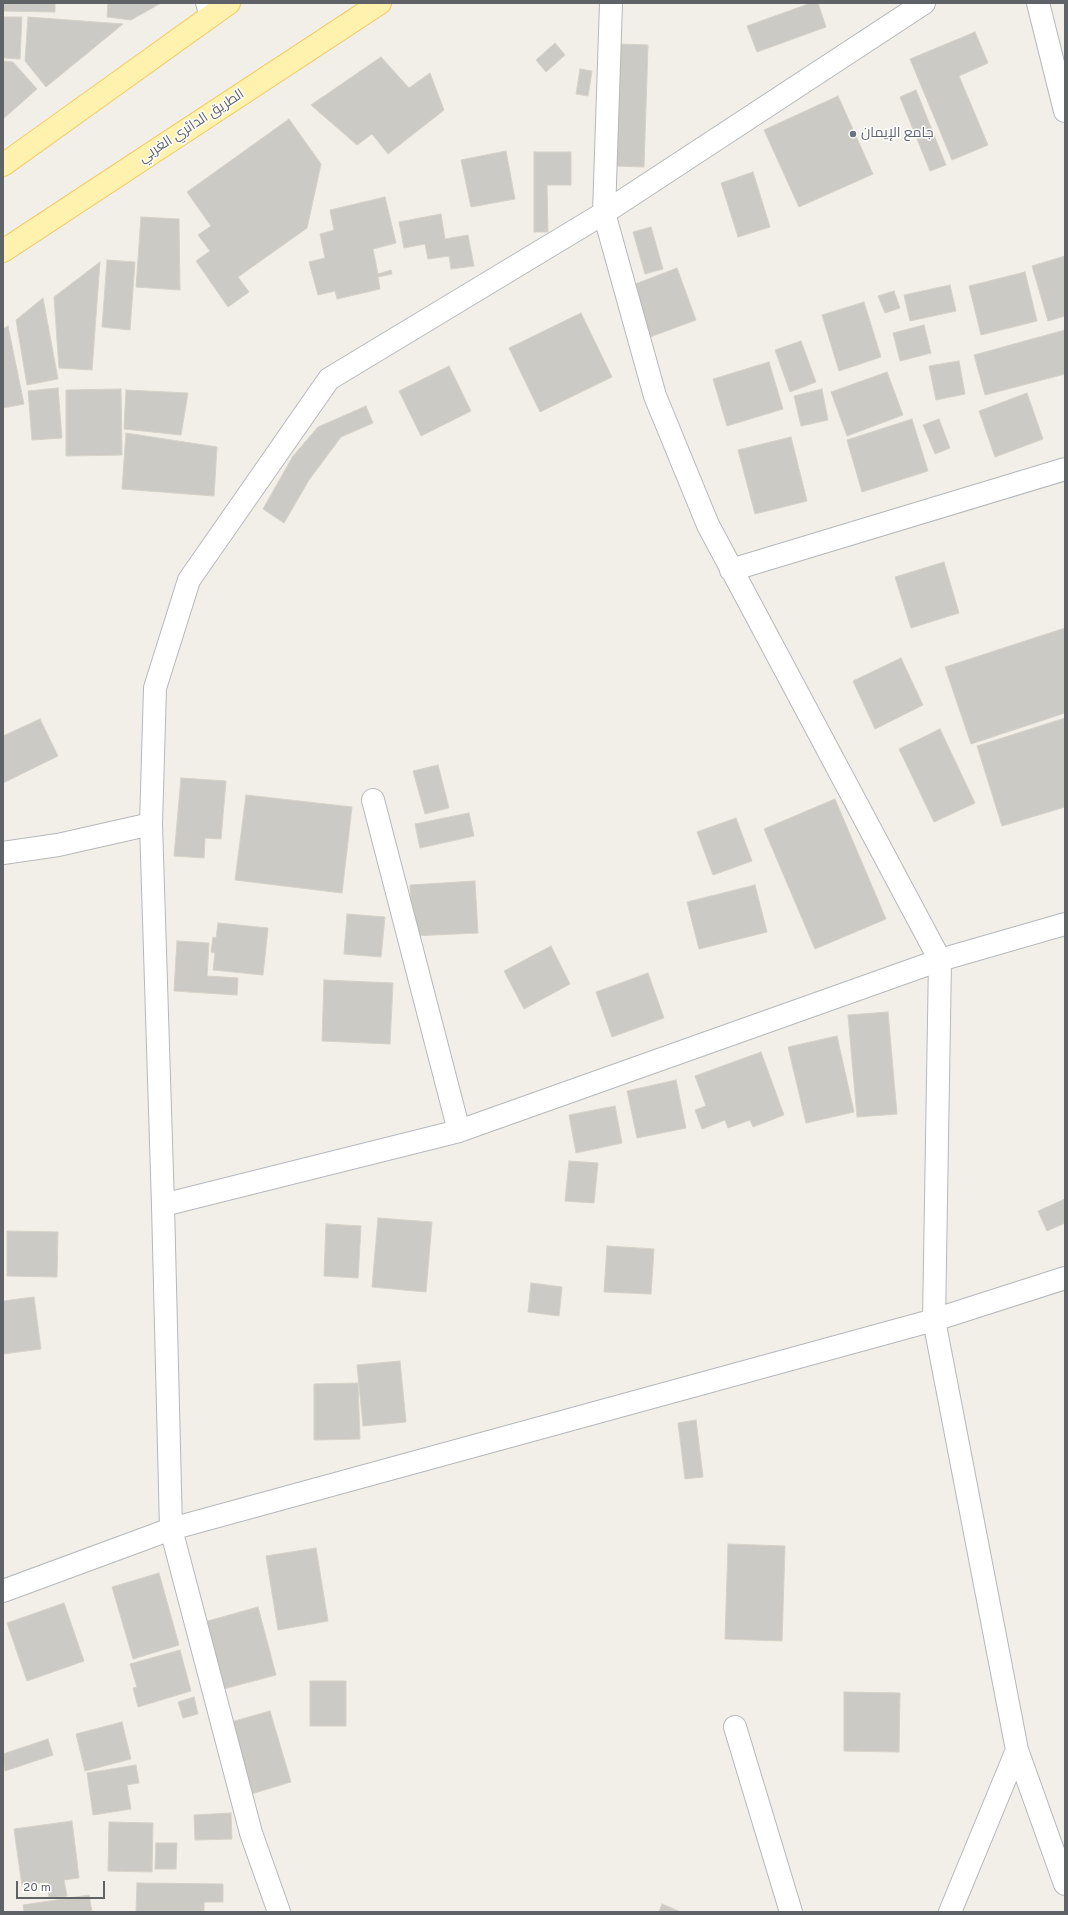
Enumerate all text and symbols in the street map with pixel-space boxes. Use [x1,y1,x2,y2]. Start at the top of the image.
street label: الطريق الدائري الغربي [136,87,248,167]
place label: جامع الإيمان [861,126,933,142]
marker: جامع الإيمان [848,129,858,139]
scale bar [18,1873,107,1899]
text: 20 m [23,1880,51,1896]

